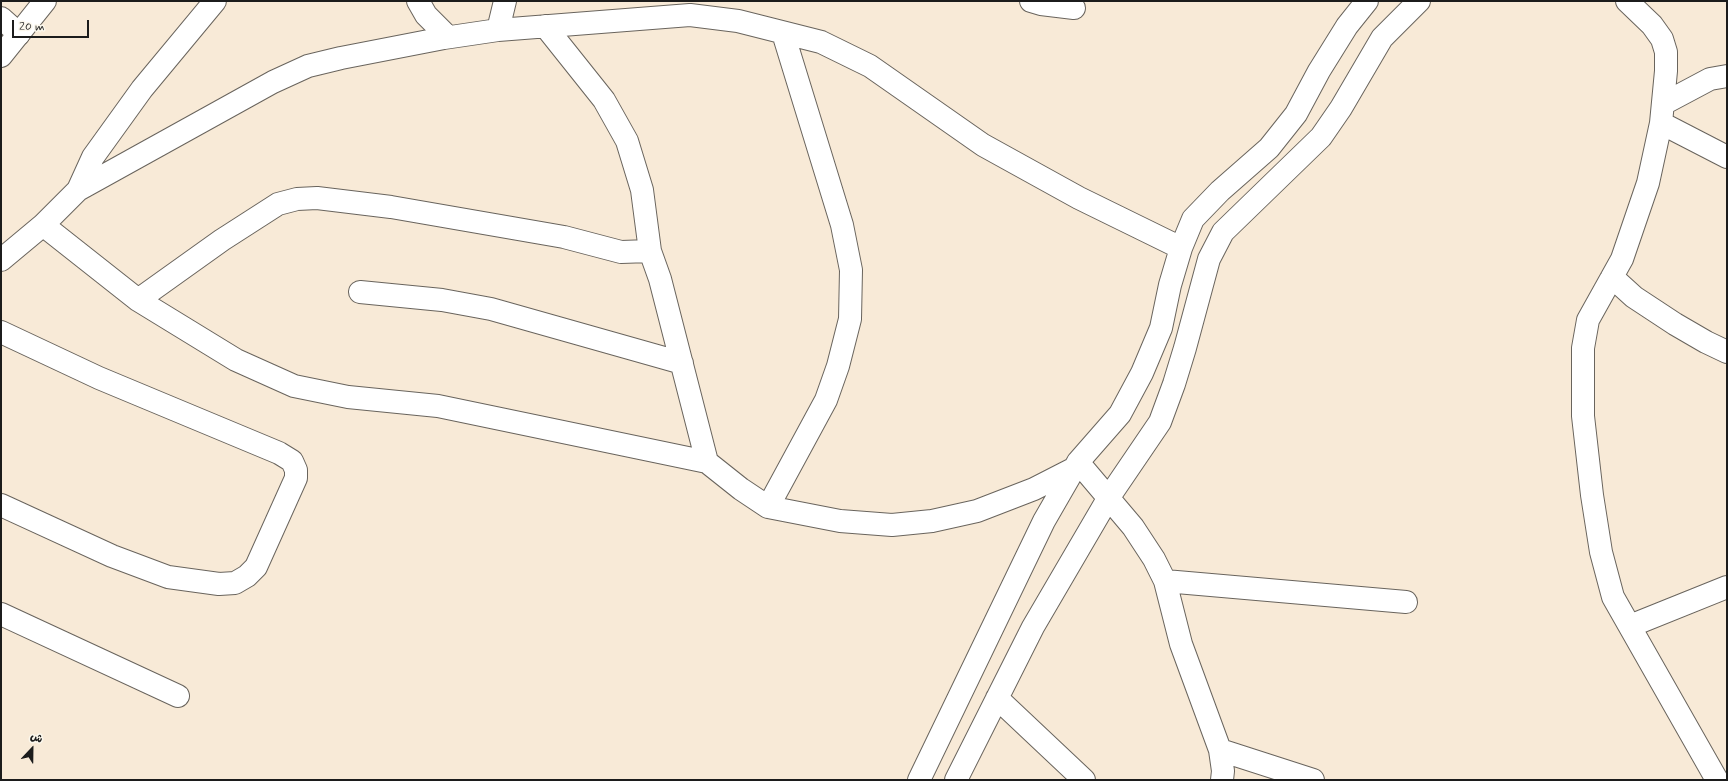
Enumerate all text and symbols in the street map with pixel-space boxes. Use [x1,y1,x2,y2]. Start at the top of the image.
scale bar [14,12,91,38]
text: 20 m [19,19,45,35]
north arrow [12,729,52,769]
text: ش [28,729,45,747]

